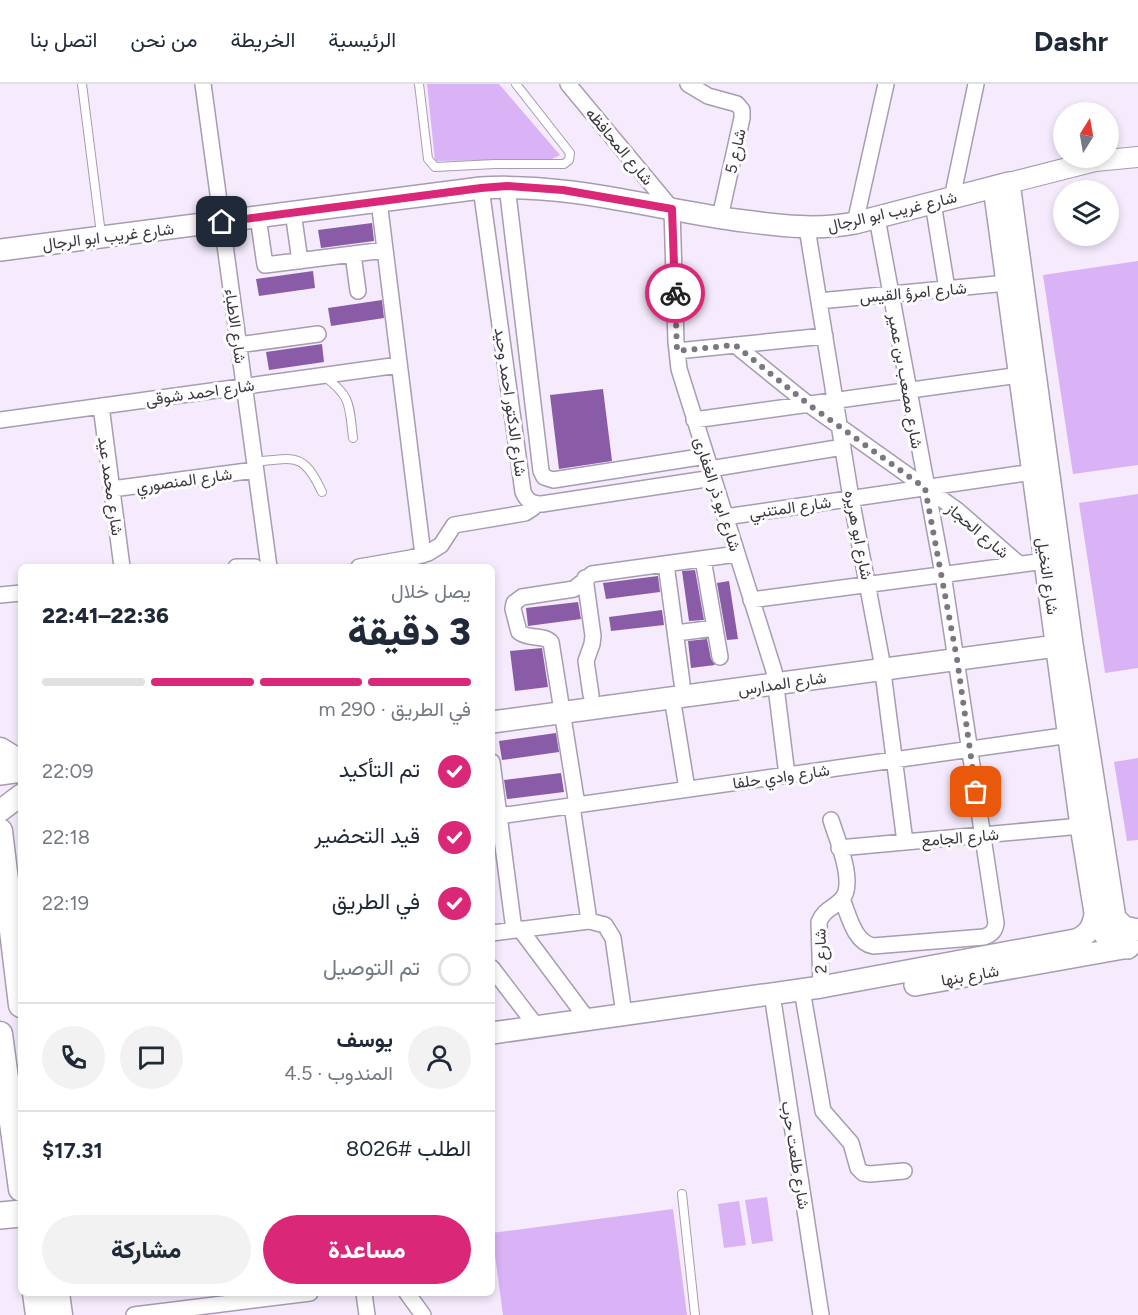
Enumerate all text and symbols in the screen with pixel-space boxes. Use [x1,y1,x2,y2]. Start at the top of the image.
text: Dashr [1034,24,1108,58]
text: اتصل بنا [30,27,97,52]
text: من نحن [130,27,197,52]
text: الخريطة [230,27,295,52]
text: الرئيسية [328,27,396,52]
north arrow [1053,102,1119,168]
map controls [1053,102,1119,246]
street label: شارع المحافظه [580,104,657,190]
street label: شارع 5 [721,127,752,176]
button: layers [1053,180,1119,246]
street label: شارع غريب ابو الرجال [825,187,959,238]
pin [196,196,247,247]
icon: home [205,205,238,238]
street label: شارع غريب ابو الرجال [41,219,175,256]
courier [645,263,705,323]
icon: bike [659,277,692,310]
street label: شارع امرؤ القيس [859,278,967,309]
street label: شارع الاطباء [219,287,250,365]
street label: شارع مصعب بن عمير [882,311,927,450]
street label: شارع الدكتور احمد وحيد [489,326,530,478]
street label: شارع احمد شوقى [144,375,256,412]
street label: شارع محمد عيد [92,435,127,537]
street label: شارع ابو ذر الغفارى [688,435,745,554]
street label: شارع المنصوري [135,464,234,501]
street label: شارع ابو هريره [839,489,877,582]
street label: شارع المتنبي [748,492,833,527]
street label: شارع الحجاز [940,498,1013,564]
street label: شارع النخيل [1031,536,1062,616]
text: يصل خلال [391,579,471,603]
text: 22:36–22:41 [42,602,169,629]
text: 3 دقيقة [348,608,471,655]
street label: شارع المدارس [737,668,828,701]
text: في الطريق · 290 m [318,697,471,721]
icon: check [438,755,471,788]
text: تم التأكيد [339,756,420,783]
text: 22:09 [42,759,94,783]
street label: شارع وادي حلفا [731,760,831,797]
pin [950,766,1001,817]
icon: bag [959,775,992,808]
icon: check [438,821,471,854]
text: قيد التحضير [314,822,420,849]
text: 22:18 [42,825,90,849]
street label: شارع الجامع [921,825,1000,852]
icon: check [438,887,471,920]
text: في الطريق [332,888,420,915]
text: 22:19 [42,891,89,915]
street label: شارع 2 [811,928,832,974]
text: تم التوصيل [323,954,420,981]
street label: شارع بنها [940,961,1001,992]
button: phone [42,1026,105,1089]
button: chat [120,1026,183,1089]
text: يوسف [337,1026,393,1053]
button: person [408,1026,471,1089]
text: المندوب · 4.5 [284,1061,393,1085]
street label: شارع طلعت حرب [776,1100,813,1211]
text: الطلب #8026 [346,1135,471,1162]
text: $17.31 [42,1137,103,1164]
button: مشاركة [42,1215,251,1284]
button: مساعدة [263,1215,471,1284]

